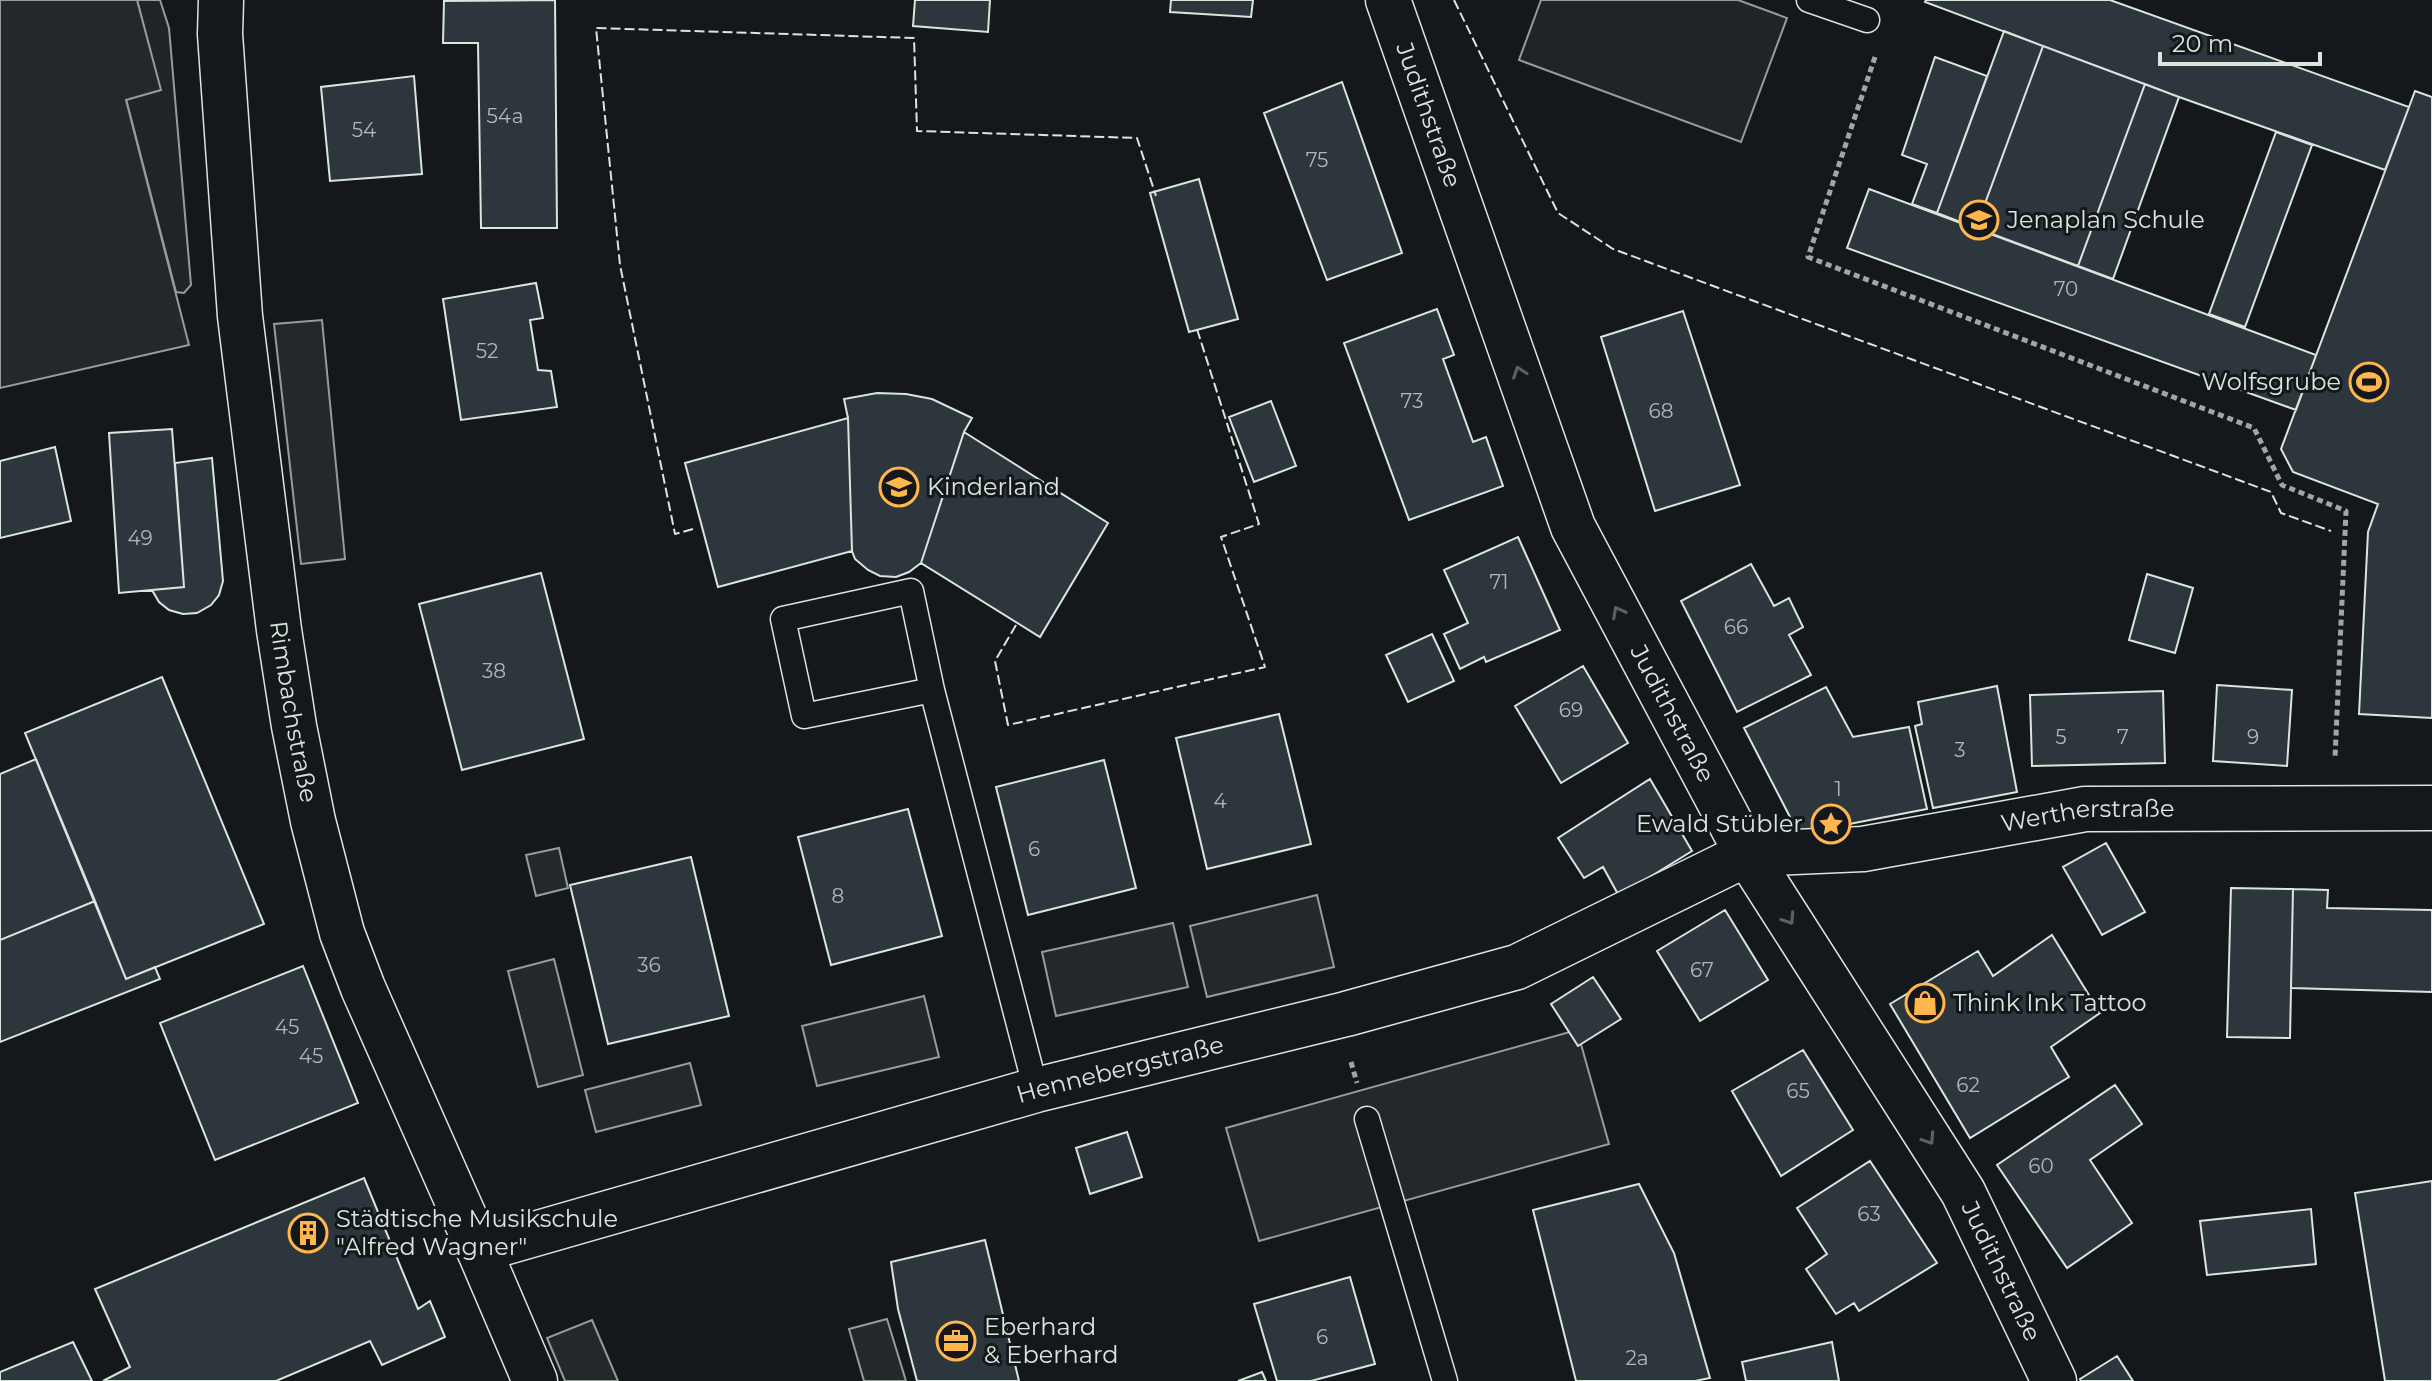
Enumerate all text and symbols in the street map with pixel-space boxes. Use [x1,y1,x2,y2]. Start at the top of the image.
scale bar [2160,16,2320,66]
text: 20 m [2172,29,2233,58]
street label: Judithstraße [1390,38,1468,191]
house number: 54a [487,104,523,128]
house number: 54 [352,118,376,142]
house number: 75 [1306,148,1328,172]
school or university icon: Jenaplan Schule [1958,199,2000,241]
place label: Jenaplan Schule [2006,205,2205,234]
house number: 70 [2054,277,2078,301]
house number: 52 [476,339,498,363]
sports icon: Wolfsgrube [2348,361,2390,403]
one-way arrow [1512,366,1528,380]
place label: Wolfsgrube [2201,367,2341,396]
house number: 73 [1401,389,1423,413]
house number: 68 [1649,399,1673,423]
school or university icon: Kinderland [878,466,920,508]
place label: Kinderland [927,472,1060,501]
house number: 49 [127,526,153,550]
house number: 71 [1489,570,1509,594]
one-way arrow [1612,606,1628,620]
house number: 66 [1724,615,1748,639]
street label: Rimbachstraße [264,619,324,805]
street label: Judithstraße [1624,639,1721,787]
house number: 38 [482,659,506,683]
house number: 69 [1559,698,1583,722]
house number: 5 [2055,725,2067,749]
house number: 7 [2117,725,2129,749]
house number: 9 [2247,725,2259,749]
house number: 3 [1954,738,1966,762]
house number: 1 [1834,777,1842,801]
house number: 4 [1213,789,1227,813]
street label: Wertherstraße [1998,793,2174,838]
place icon: Ewald Stübler [1810,803,1852,845]
place label: Ewald Stübler [1636,809,1803,838]
house number: 6 [1028,837,1040,861]
house number: 8 [832,884,844,908]
one-way arrow [1779,910,1794,925]
house number: 36 [637,953,661,977]
house number: 67 [1690,958,1714,982]
shop icon: Think Ink Tattoo [1904,982,1946,1024]
place label: Think Ink Tattoo [1953,988,2146,1017]
house number: 45 [275,1015,299,1039]
street label: Hennebergstraße [1013,1030,1226,1109]
house number: 45 [299,1044,323,1068]
house number: 62 [1956,1073,1980,1097]
house number: 65 [1786,1079,1810,1103]
one-way arrow [1919,1130,1934,1144]
house number: 60 [2028,1154,2054,1178]
street label: Judithstraße [1955,1196,2048,1346]
house number: 63 [1857,1202,1881,1226]
place label: Städtische Musikschule "Alfred Wagner" [336,1204,618,1261]
building icon: Städtische Musikschule "Alfred Wagner" [287,1212,329,1254]
place label: Eberhard & Eberhard [984,1312,1119,1369]
office icon: Eberhard & Eberhard [935,1320,977,1362]
house number: 6 [1316,1325,1328,1349]
house number: 2a [1625,1346,1649,1370]

